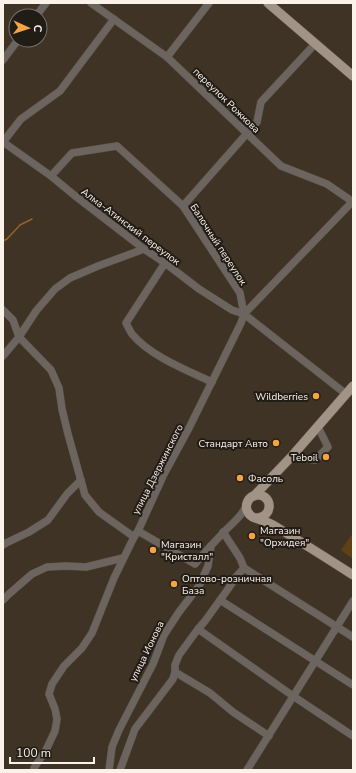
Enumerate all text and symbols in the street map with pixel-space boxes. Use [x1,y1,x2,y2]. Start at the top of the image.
north arrow [8,8,48,48]
text: С [30,24,45,33]
street label: переулок Рожкова [190,65,263,136]
street label: Алма-Атинский переулок [78,185,183,269]
street label: Балочный переулок [187,201,250,289]
place label: Wildberries [255,390,308,404]
marker: Wildberries [311,391,321,401]
street label: улица Дзержинского [129,422,187,517]
place label: Стандарт Авто [198,437,268,451]
marker: Стандарт Авто [271,438,281,448]
place label: Teboil [291,451,318,465]
marker: Teboil [321,452,331,462]
place label: Фасоль [248,472,283,486]
marker: Фасоль [235,473,245,483]
place label: Магазин "Орхидея" [260,524,309,550]
marker: Магазин "Орхидея" [247,531,257,541]
place label: Магазин "Кристалл" [161,538,213,564]
marker: Магазин "Кристалл" [148,545,158,555]
place label: Оптово-розничная База [182,572,272,598]
marker: Оптово-розничная База [169,579,179,589]
street label: улица Ионова [126,619,168,684]
scale bar [10,739,94,765]
text: 100 m [16,745,51,761]

